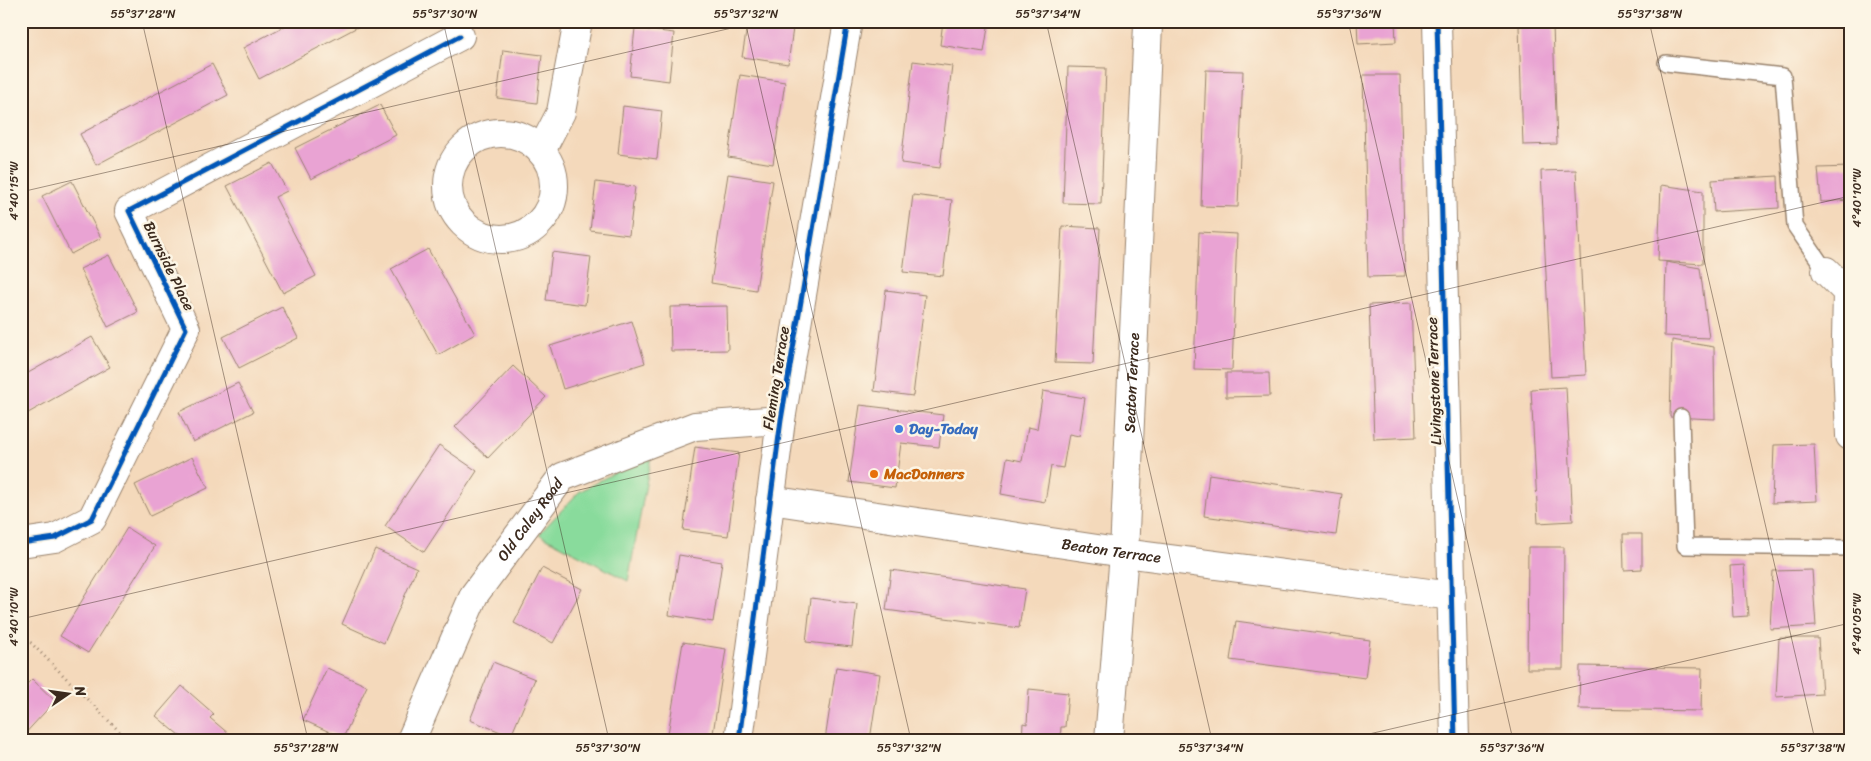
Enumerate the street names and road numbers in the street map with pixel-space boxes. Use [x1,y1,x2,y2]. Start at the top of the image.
street label: Burnside Place [136,217,202,316]
street label: Livingstone Terrace [1419,316,1449,446]
street label: Fleming Terrace [755,324,797,432]
street label: Seaton Terrace [1116,332,1147,433]
street label: Old Caley Road [490,472,571,567]
street label: Beaton Terrace [1060,531,1162,571]

